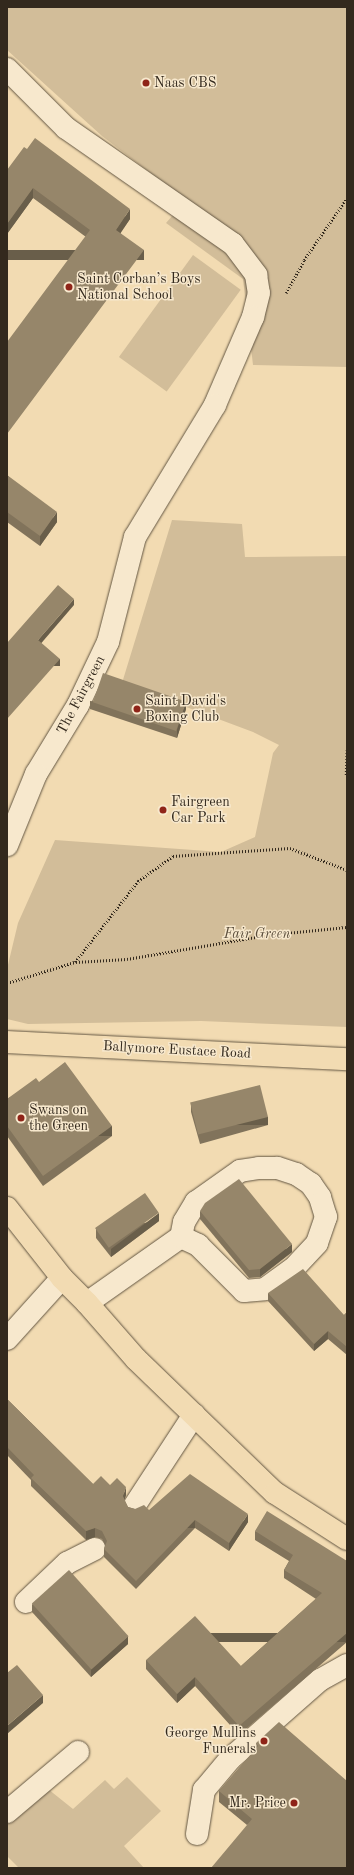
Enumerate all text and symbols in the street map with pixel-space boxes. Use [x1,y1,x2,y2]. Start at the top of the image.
place label: Naas CBS [154,75,216,91]
marker: Naas CBS [141,78,151,88]
place label: Saint Corban’s Boys National School [77,271,200,304]
marker: Saint Corban’s Boys National School [64,282,74,292]
street label: The Fairgreen [53,653,109,737]
place label: Saint David's Boxing Club [145,693,226,726]
marker: Saint David's Boxing Club [132,704,142,714]
place label: Fairgreen Car Park [171,794,230,826]
marker: Fairgreen Car Park [158,805,168,815]
park label: Fair Green [224,926,290,942]
street label: Ballymore Eustace Road [102,1038,252,1062]
place label: Swans on the Green [29,1102,88,1134]
marker: Swans on the Green [16,1113,26,1123]
place label: George Mullins Funerals [165,1725,256,1758]
marker: George Mullins Funerals [259,1736,269,1746]
place label: Mr. Price [229,1795,286,1811]
marker: Mr. Price [289,1798,299,1808]

